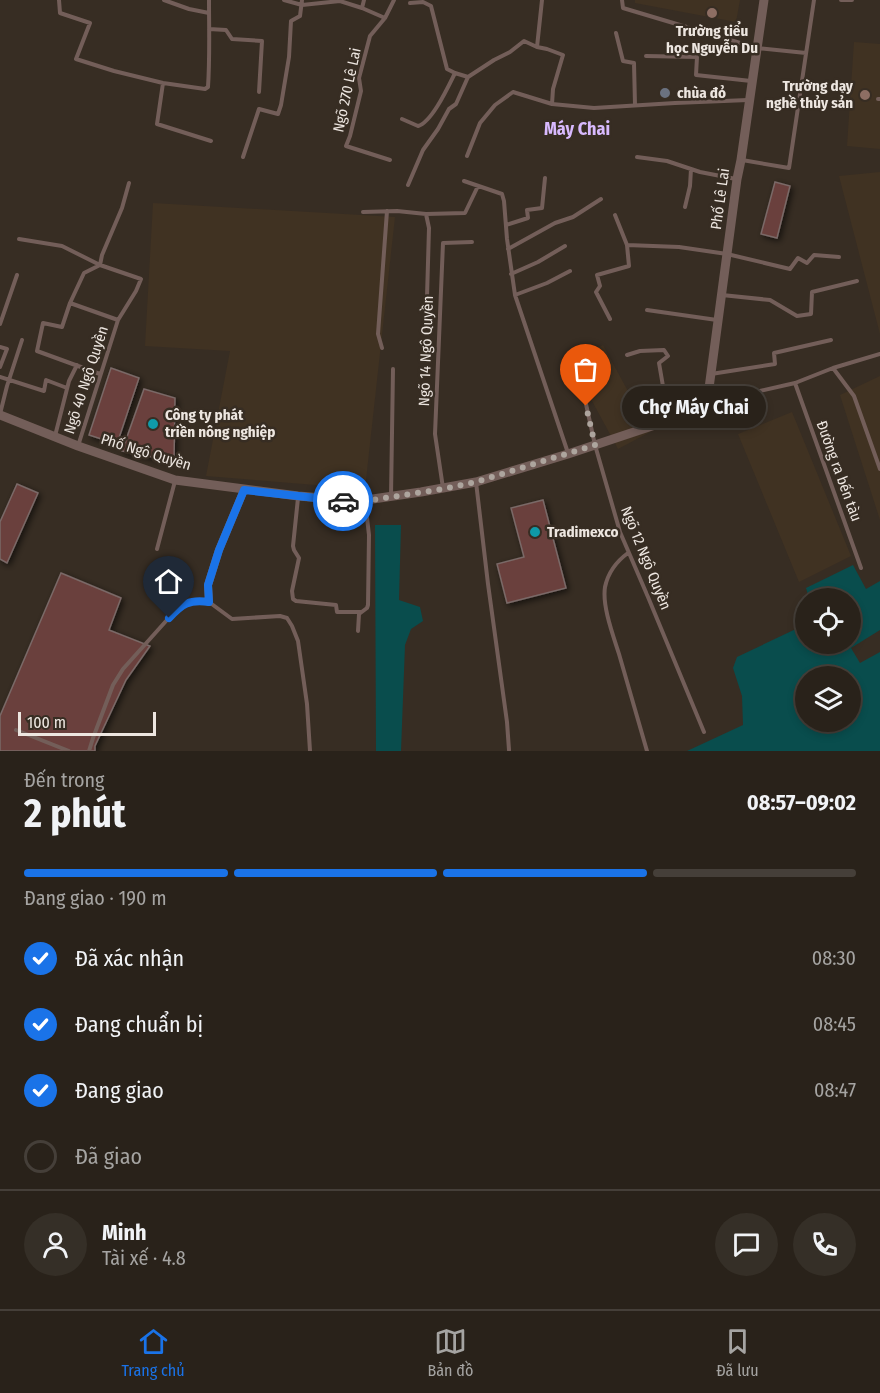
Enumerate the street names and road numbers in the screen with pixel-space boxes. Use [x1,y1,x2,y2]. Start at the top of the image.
street label: Ngõ 270 Lê Lai [329,46,365,134]
street label: Phố Lê Lai [707,167,733,231]
street label: Ngõ 14 Ngô Quyền [415,295,437,407]
street label: Ngõ 40 Ngô Quyền [60,324,112,436]
street label: Đường ra bến tàu [812,418,866,524]
street label: Phố Ngô Quyền [99,430,193,474]
street label: Ngõ 12 Ngô Quyền [617,504,675,612]

